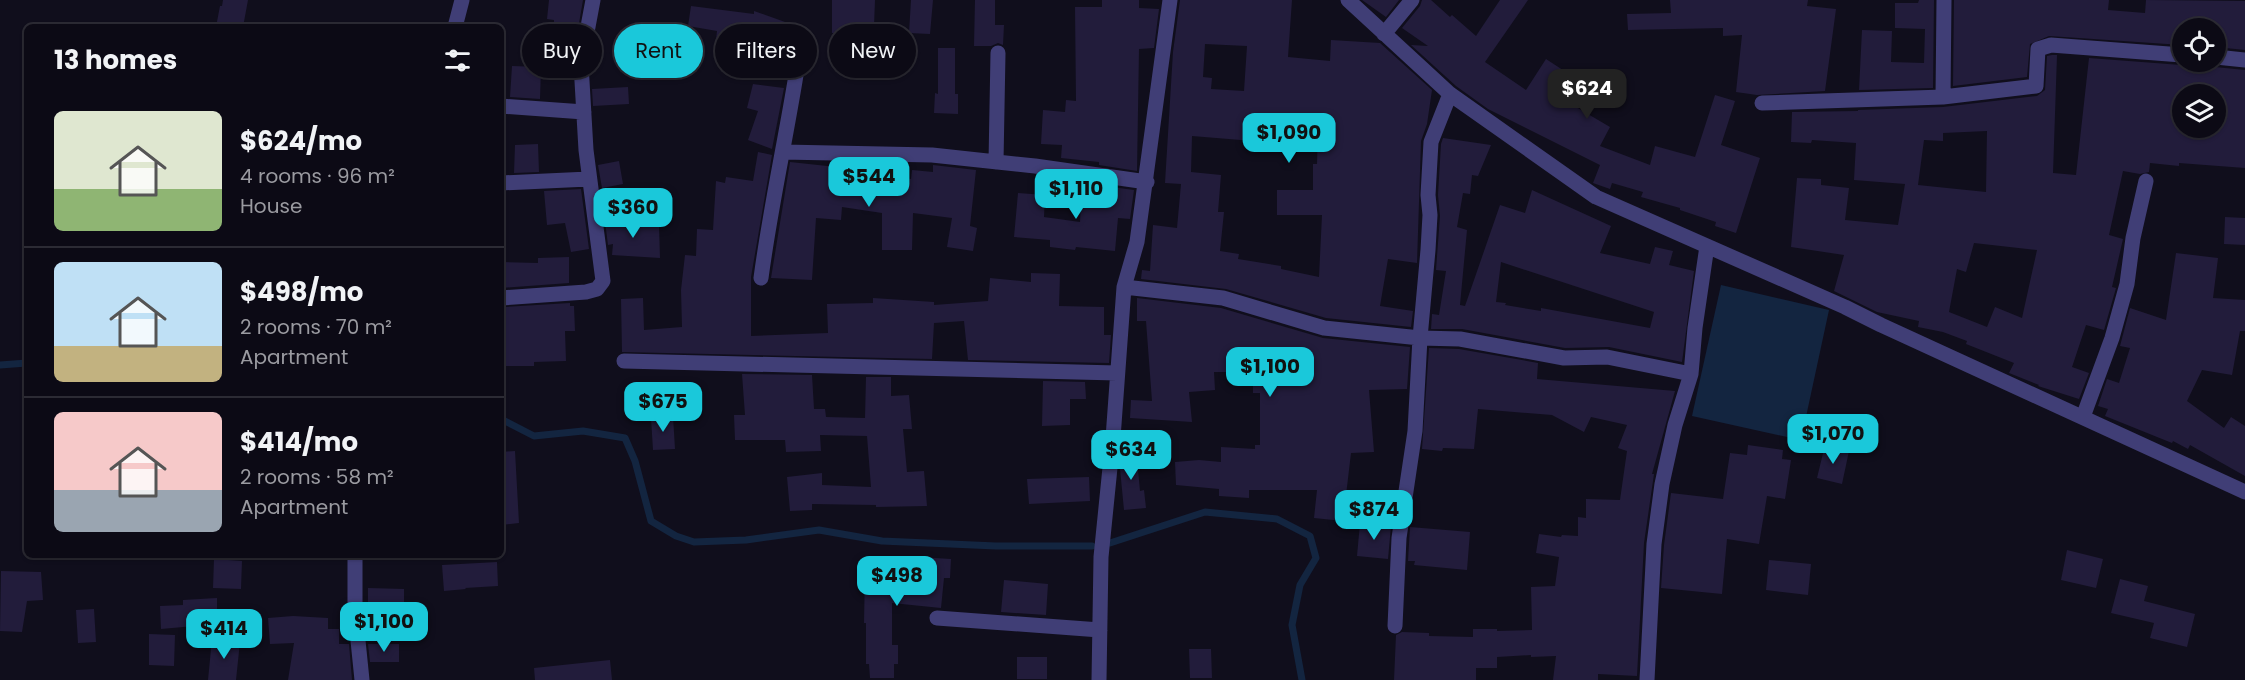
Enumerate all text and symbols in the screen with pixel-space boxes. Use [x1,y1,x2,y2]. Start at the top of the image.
map controls [2172,18,2226,138]
button: locate [2172,18,2226,72]
chip: Buy [522,24,602,78]
chip: Rent [614,24,703,78]
chip: Filters [715,24,817,78]
chip: New [829,24,916,78]
text: 13 homes [54,42,177,78]
icon: filters [441,44,474,77]
pin: $624 [1551,69,1623,120]
text: $624 [1562,74,1612,102]
button: layers [2172,84,2226,138]
pin: $1,090 [1240,113,1338,164]
text: $1,090 [1257,118,1321,146]
text: $624/mo [240,123,362,159]
icon: home [102,135,174,207]
pin: $544 [833,157,905,208]
text: 4 rooms · 96 m² [240,162,395,190]
text: $544 [842,162,896,190]
pin: $1,110 [1027,169,1125,220]
text: $1,110 [1049,174,1103,202]
pin: $360 [597,188,669,239]
text: House [240,192,302,220]
text: $360 [607,193,659,221]
text: $498/mo [240,274,363,310]
icon: home [102,286,174,358]
text: 2 rooms · 70 m² [240,313,392,341]
text: Apartment [240,343,348,371]
pin: $1,100 [1221,347,1319,398]
text: $1,100 [1240,352,1300,380]
pin: $675 [627,382,699,433]
text: $675 [638,387,688,415]
pin: $1,070 [1784,414,1882,465]
text: $1,070 [1801,419,1865,447]
text: $414/mo [240,424,358,460]
pin: $634 [1095,430,1167,481]
text: $634 [1105,435,1157,463]
icon: home [102,436,174,508]
text: 2 rooms · 58 m² [240,463,394,491]
pin: $874 [1338,490,1410,541]
text: Apartment [240,493,348,521]
text: $874 [1349,495,1399,523]
pin: $498 [861,556,933,607]
text: $498 [871,561,923,589]
pin: $1,100 [335,602,433,653]
text: $1,100 [354,607,414,635]
pin: $414 [188,609,260,660]
text: $414 [200,614,248,642]

